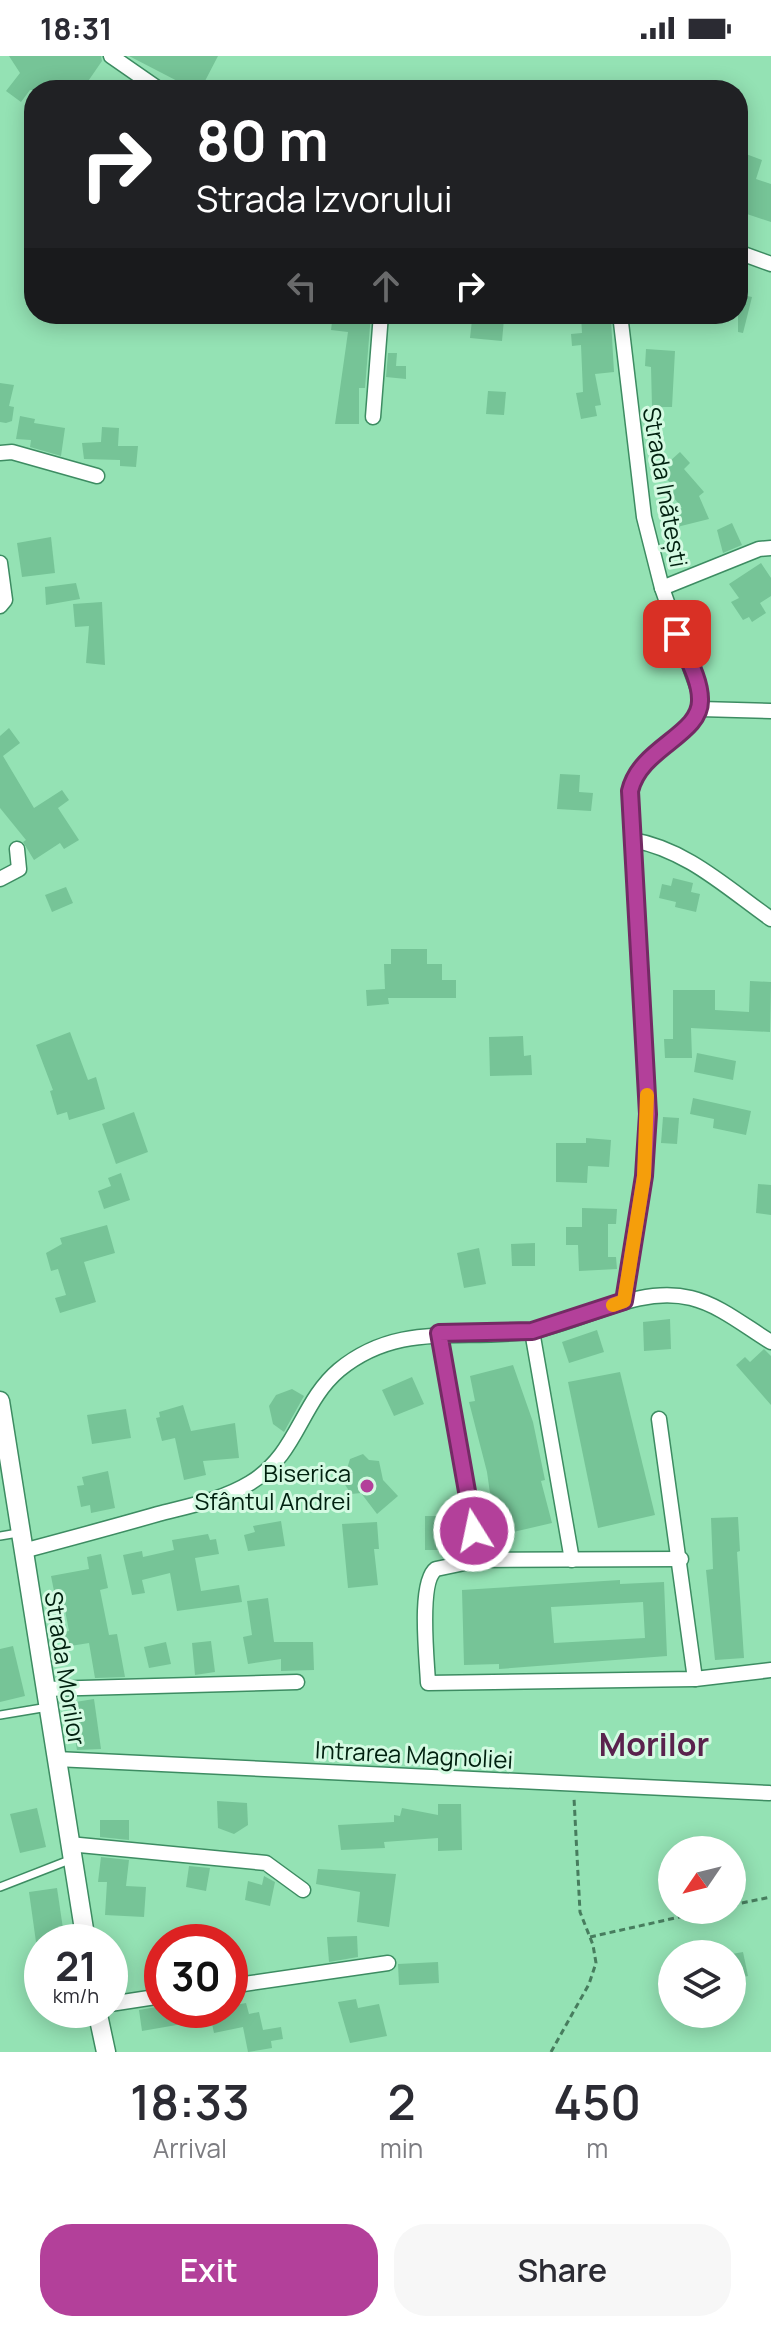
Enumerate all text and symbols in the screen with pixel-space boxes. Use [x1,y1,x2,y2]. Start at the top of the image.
text: 18:31 [40,8,112,49]
text: 80 m [196,101,329,178]
icon: right [64,112,168,216]
text: Strada Izvorului [196,174,452,223]
icon: left [280,264,324,308]
icon: ahead [364,264,408,308]
icon: right [448,264,492,308]
street label: Strada Inătești [636,404,696,570]
pin [643,600,711,668]
icon: arrive [655,612,699,656]
place label: Biserica Sfântul Andrei [195,1456,351,1517]
marker: Biserica Sfântul Andrei [358,1477,376,1495]
position arrow [432,1489,516,1573]
street label: Strada Morilor [38,1589,95,1748]
district label: Morilor [599,1722,709,1766]
street label: Intrarea Magnoliei [314,1732,514,1776]
north arrow [658,1836,746,1924]
map controls [658,1836,746,2028]
speed limit sign: 30 [144,1924,248,2028]
text: 21 [55,1938,97,1993]
button: layers [658,1940,746,2028]
text: km/h [53,1982,99,2009]
text: 18:33 [130,2069,250,2134]
text: 2 [387,2069,416,2134]
text: 450 [553,2069,641,2134]
text: Arrival [153,2130,227,2166]
text: min [380,2130,423,2166]
text: m [586,2130,608,2166]
button: Exit [40,2224,378,2316]
button: Share [394,2224,731,2316]

